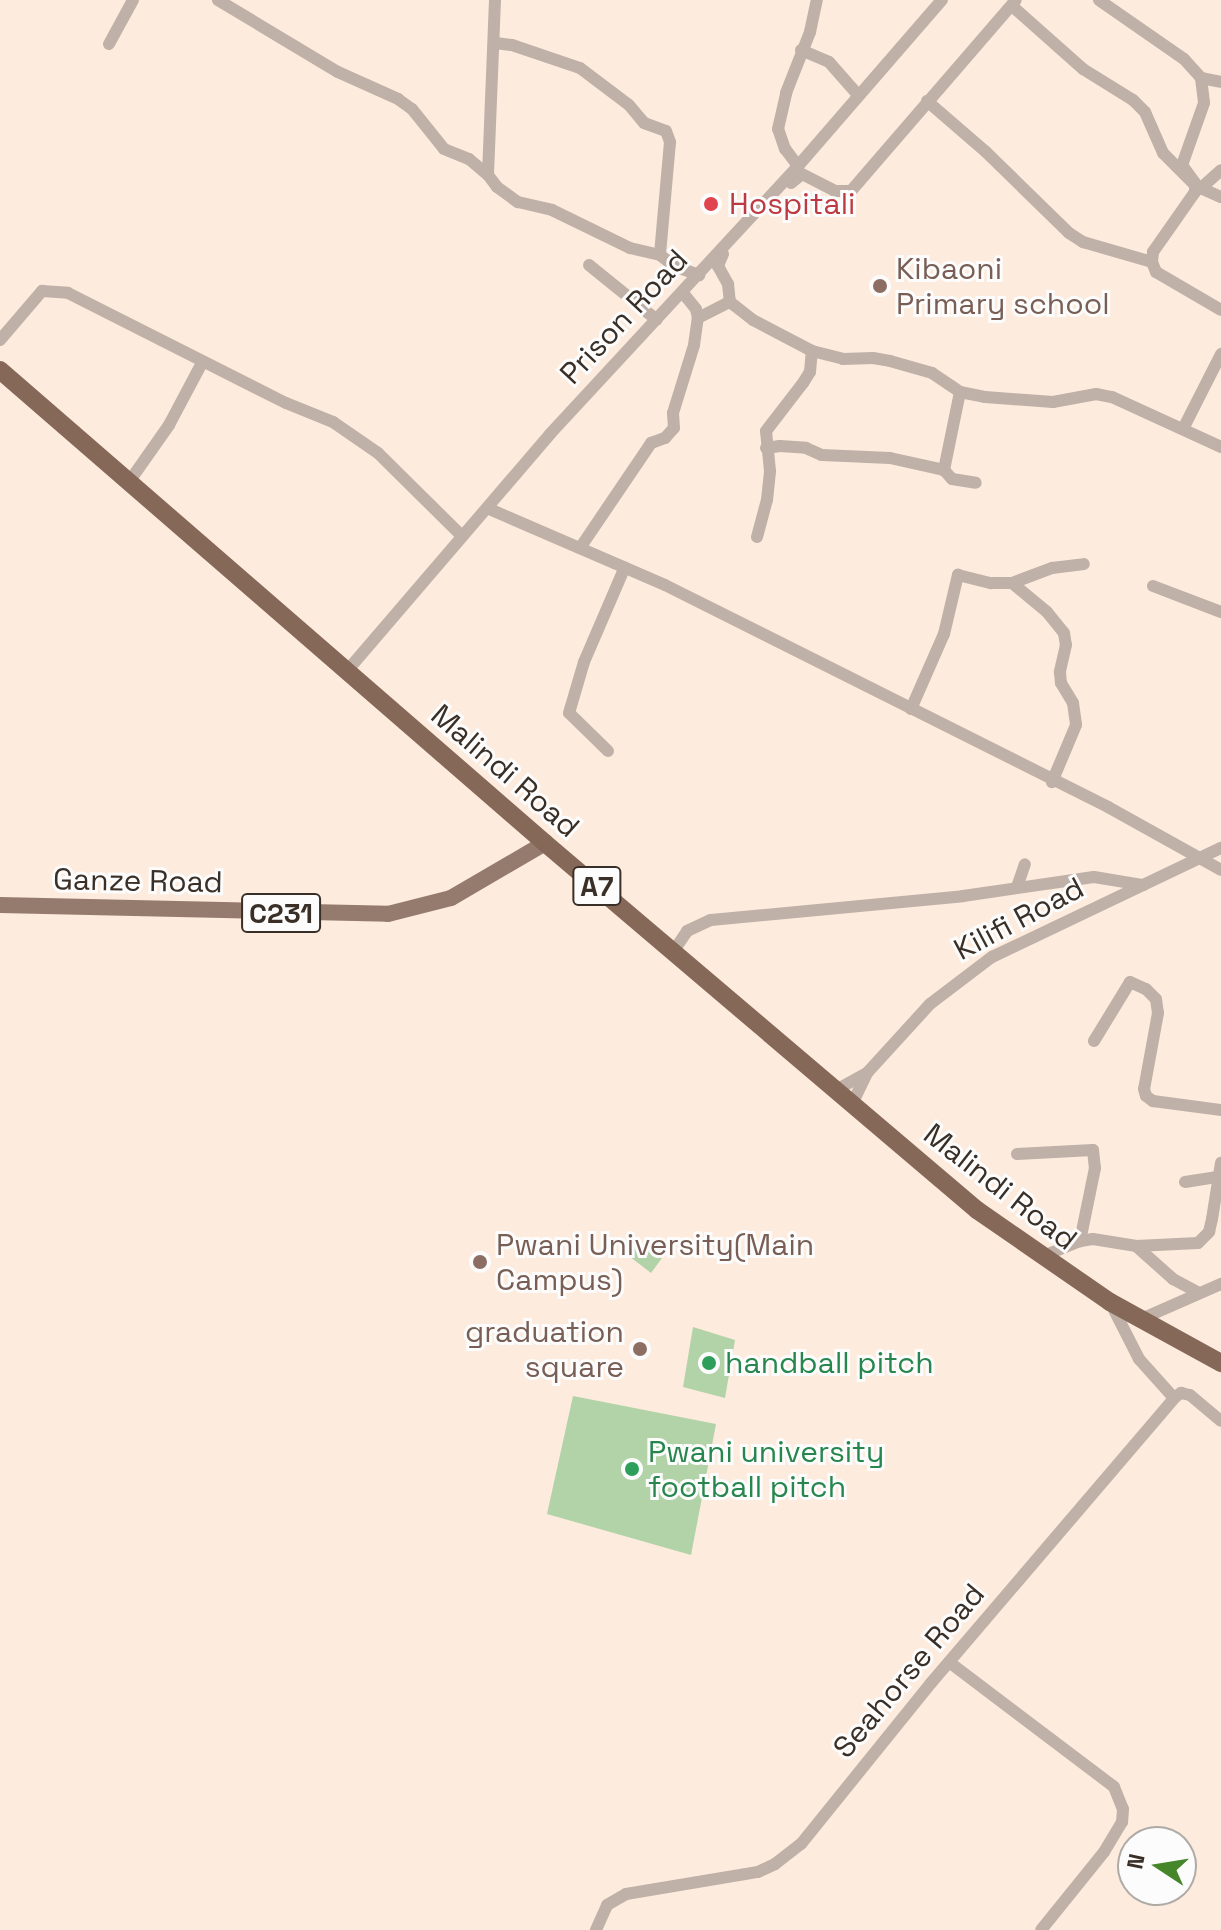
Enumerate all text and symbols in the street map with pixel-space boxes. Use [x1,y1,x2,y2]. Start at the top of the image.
place label: Hospitali [729,186,855,222]
marker: Hospitali [700,193,722,215]
street label: Prison Road [553,242,695,392]
place label: Kibaoni Primary school [896,251,1110,322]
marker: Kibaoni Primary school [871,277,889,295]
street label: Malindi Road [424,697,586,845]
street label: Ganze Road [53,862,223,900]
road number: A7 [571,862,623,910]
street label: Kilifi Road [948,870,1090,968]
road number: C231 [241,889,321,937]
street label: Malindi Road [916,1116,1084,1258]
place label: Pwani University(Main Campus) [496,1227,814,1298]
marker: Pwani University(Main Campus) [471,1253,489,1271]
place label: graduation square [465,1314,624,1384]
marker: graduation square [631,1340,649,1358]
place label: handball pitch [725,1345,934,1381]
marker: handball pitch [700,1354,718,1372]
place label: Pwani university football pitch [648,1434,884,1504]
marker: Pwani university football pitch [623,1460,641,1478]
street label: Seahorse Road [826,1577,992,1765]
north arrow [1117,1826,1197,1906]
text: N [1120,1851,1151,1872]

